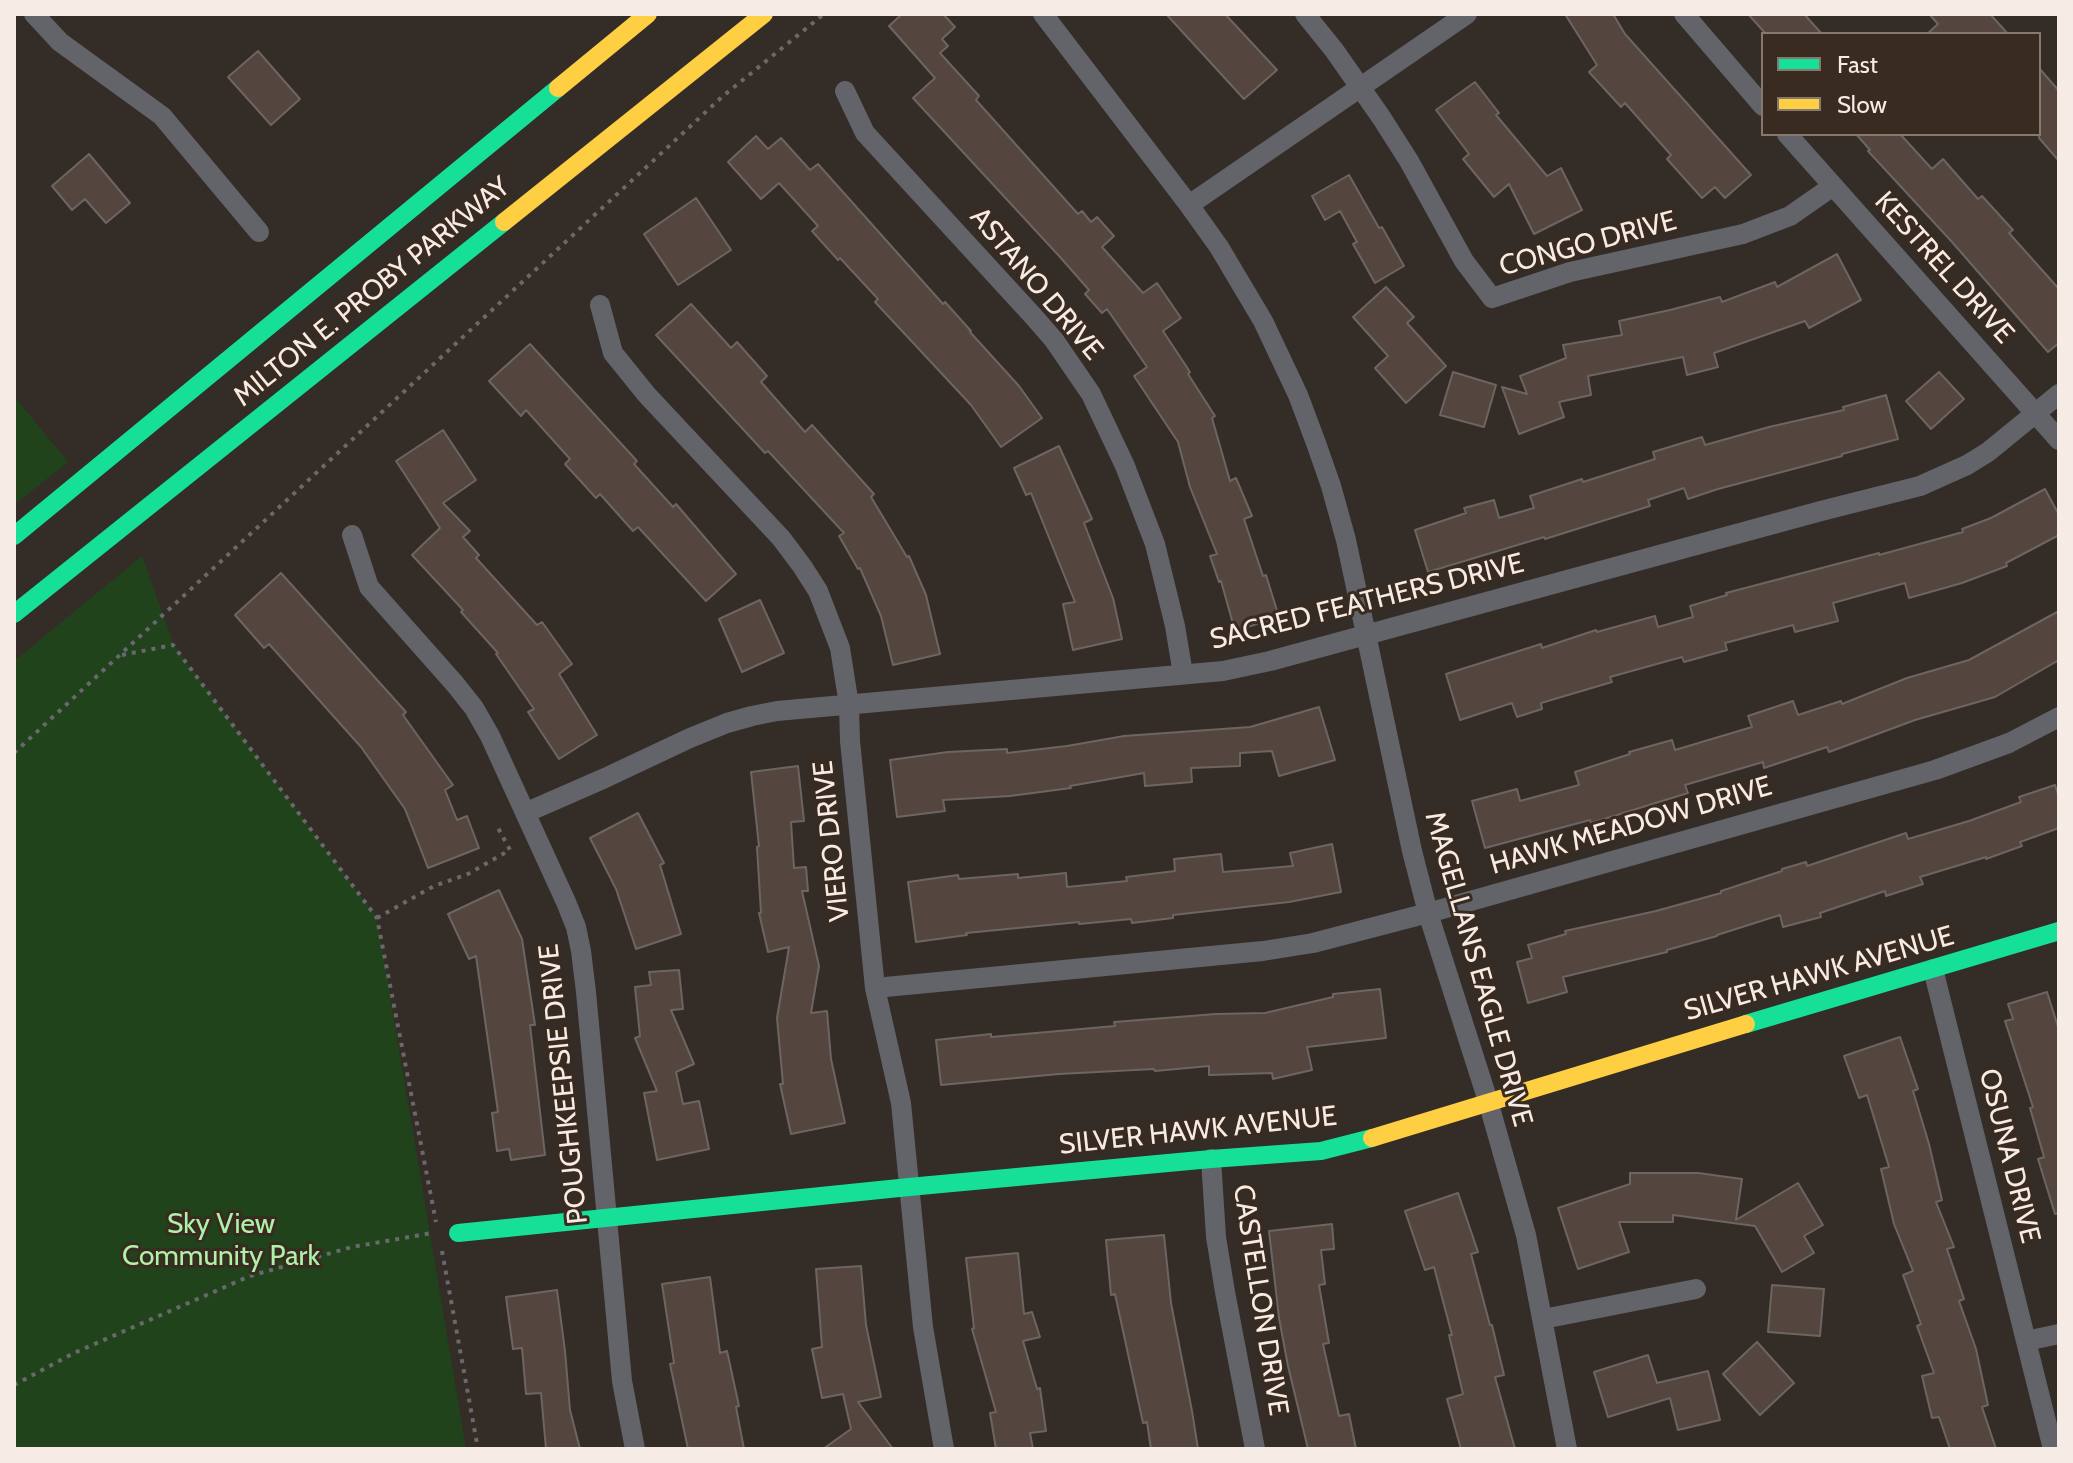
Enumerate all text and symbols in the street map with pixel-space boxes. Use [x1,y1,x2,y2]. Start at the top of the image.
legend [1761,32,2041,136]
text: Fast [1837,50,1878,79]
text: Slow [1837,90,1887,119]
street label: MILTON E. PROBY PARKWAY [227,170,517,414]
street label: KESTREL DRIVE [1867,185,2021,351]
street label: ASTANO DRIVE [962,201,1110,367]
street label: CONGO DRIVE [1496,204,1680,284]
street label: SACRED FEATHERS DRIVE [1207,547,1527,657]
street label: VIERO DRIVE [807,759,857,923]
street label: HAWK MEADOW DRIVE [1486,770,1776,882]
street label: MAGELLANS EAGLE DRIVE [1417,808,1539,1130]
street label: SILVER HAWK AVENUE [1680,919,1958,1029]
street label: POUGHKEEPSIE DRIVE [533,942,595,1226]
street label: OSUNA DRIVE [1971,1065,2047,1247]
street label: SILVER HAWK AVENUE [1057,1100,1339,1162]
street label: CASTELLON DRIVE [1225,1182,1295,1418]
park label: Sky View Community Park [122,1208,320,1274]

